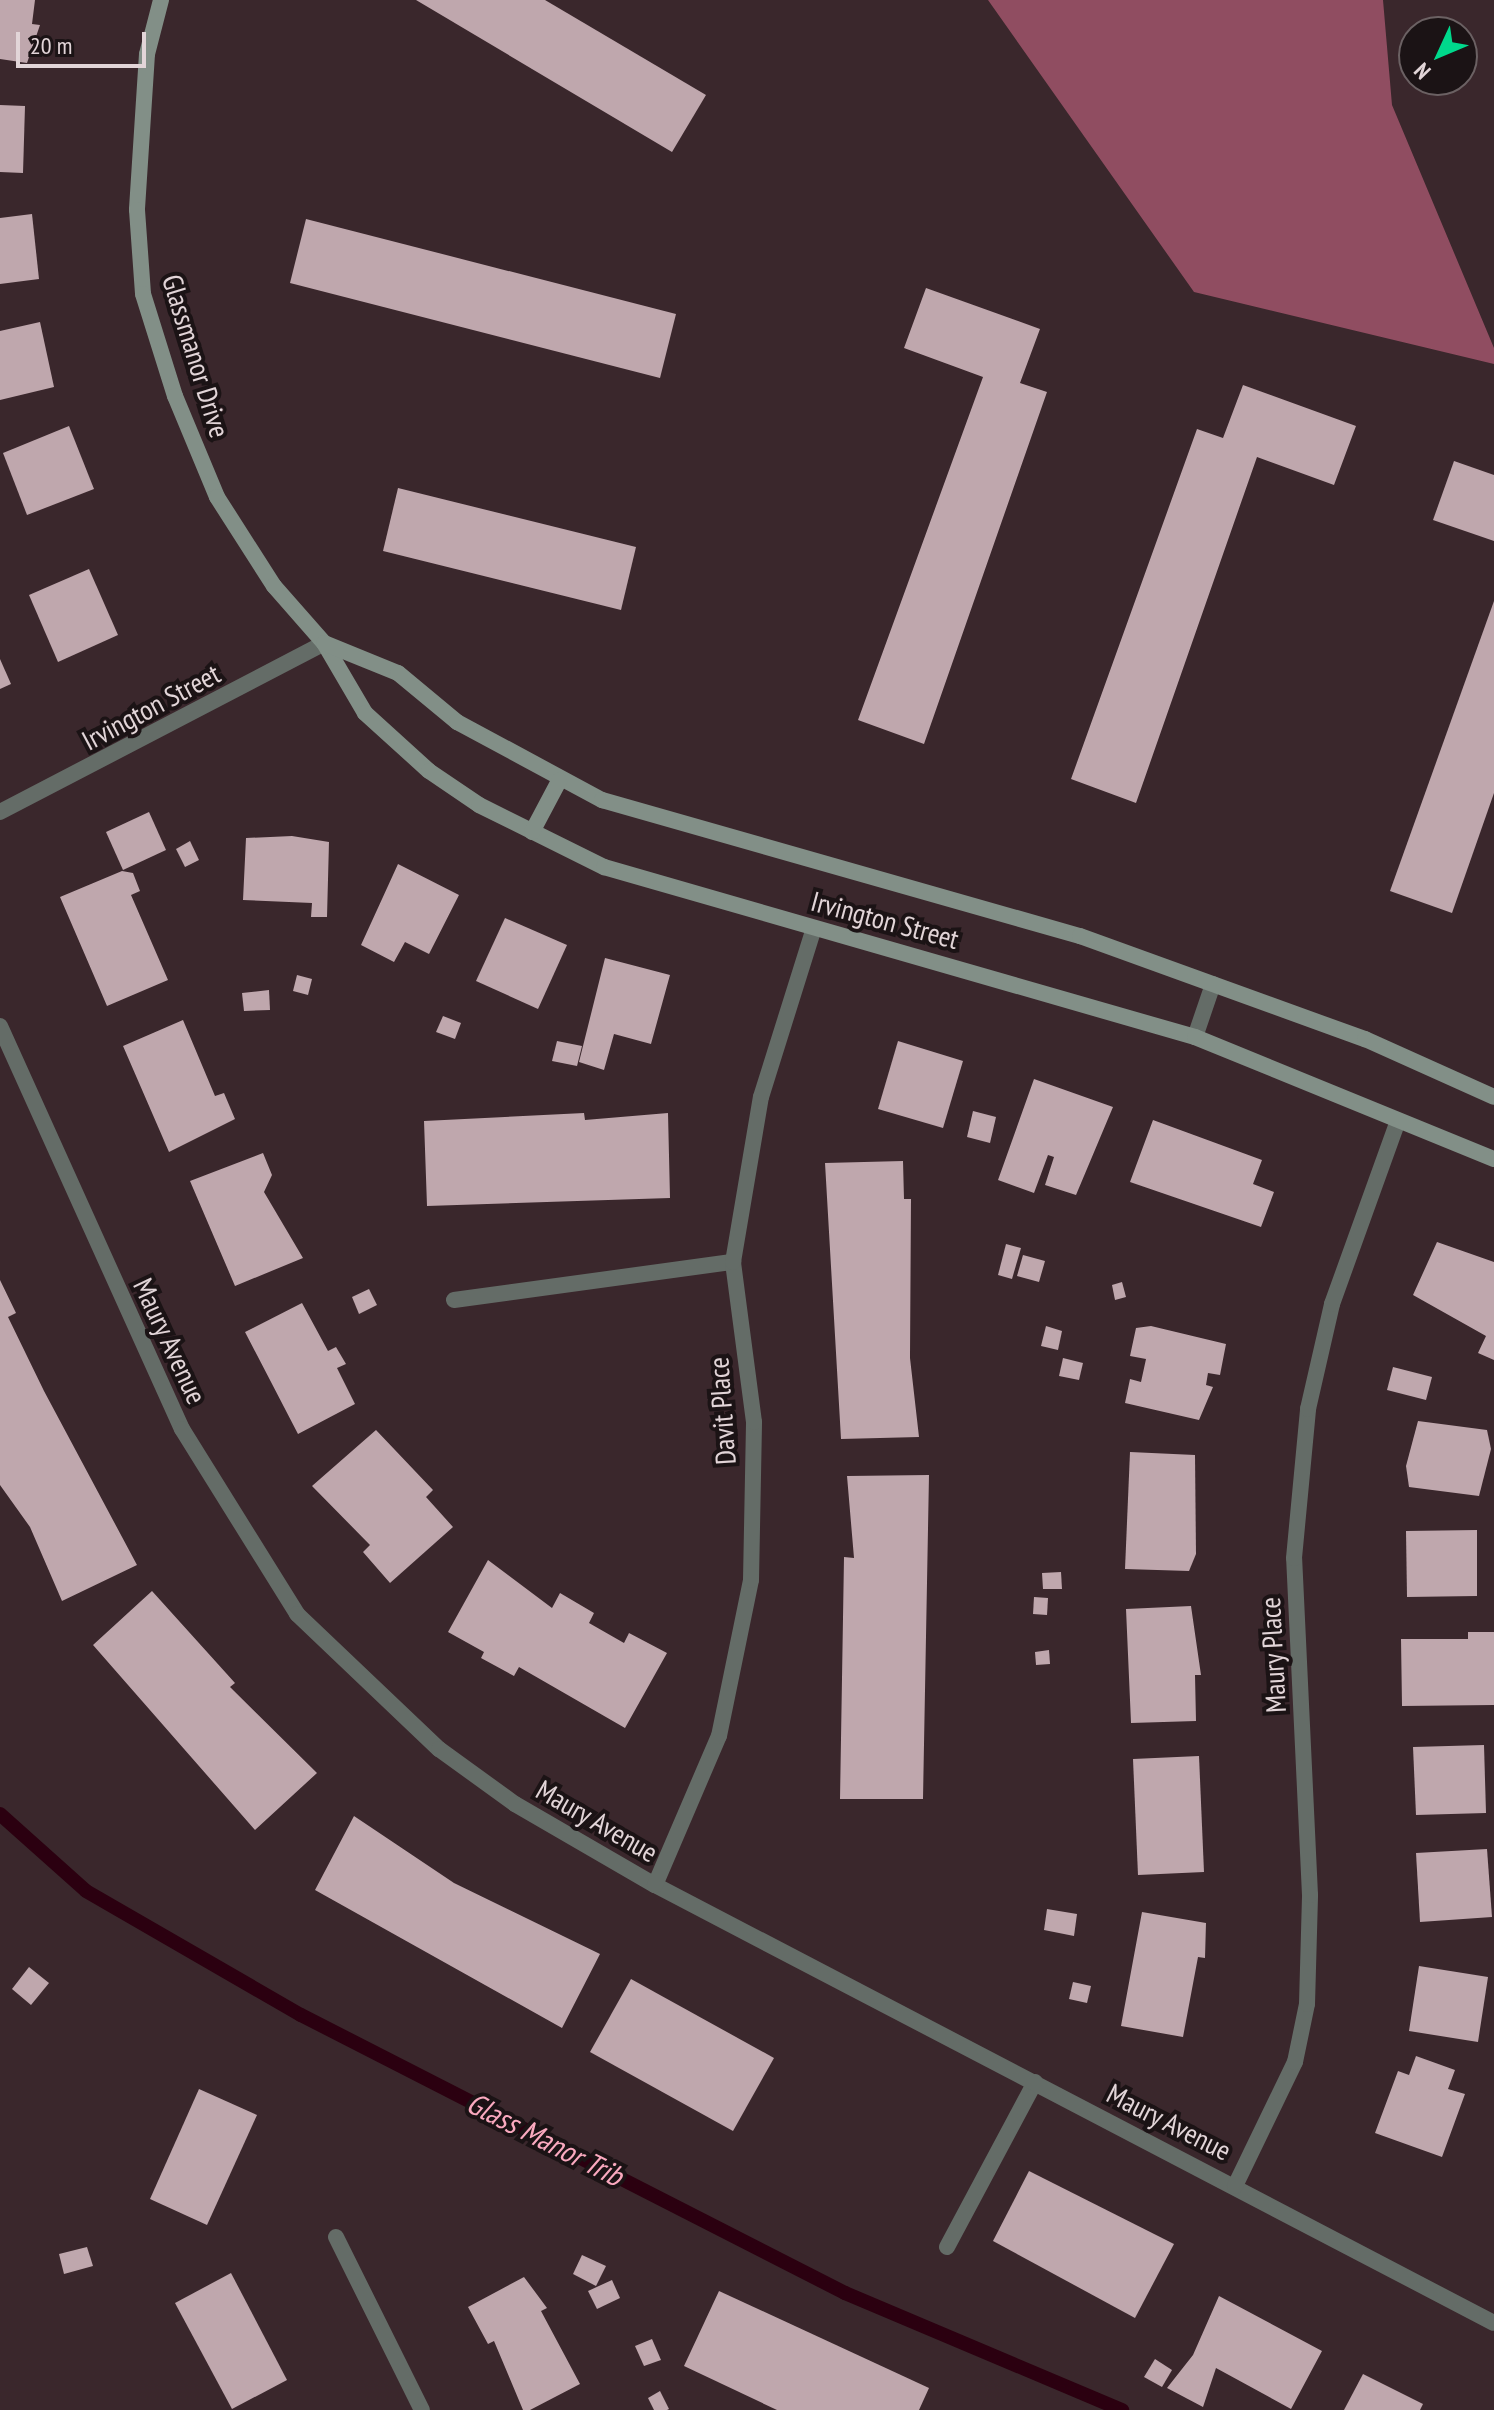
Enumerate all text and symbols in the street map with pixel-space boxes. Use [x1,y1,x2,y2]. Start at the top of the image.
scale bar [20,16,150,66]
north arrow [1398,16,1478,96]
text: 20 m [30,30,72,61]
text: N [1408,57,1436,85]
street label: Glassmanor Drive [155,270,237,442]
street label: Irvington Street [76,657,226,757]
street label: Irvington Street [808,884,962,956]
street label: Maury Avenue [126,1272,214,1410]
street label: Davit Place [701,1356,743,1466]
street label: Maury Place [1253,1596,1293,1714]
street label: Maury Avenue [530,1772,664,1870]
street label: Maury Avenue [1101,2076,1237,2168]
water label: Glass Manor Trib [461,2084,629,2194]

